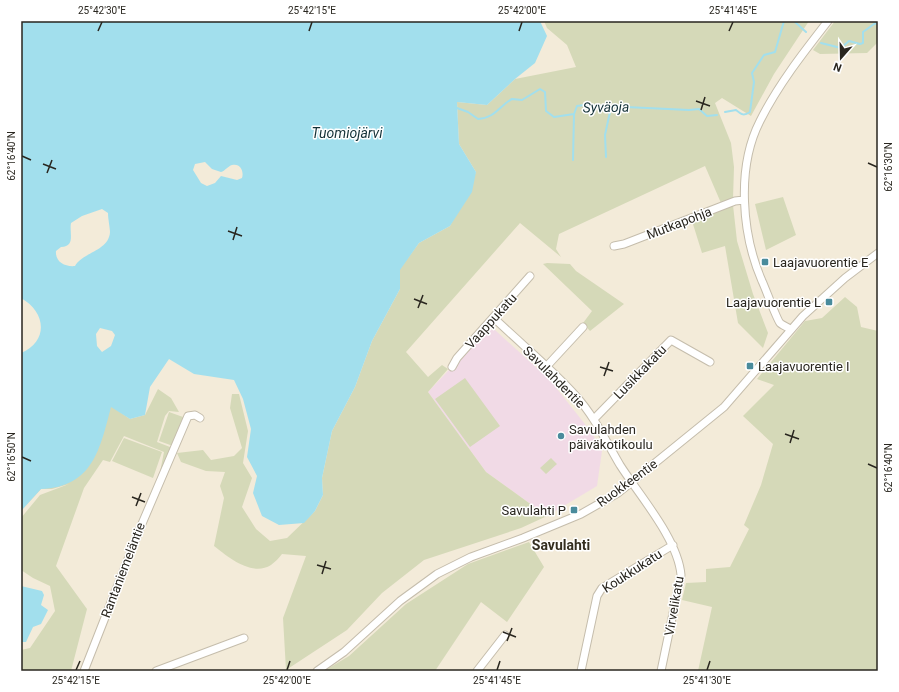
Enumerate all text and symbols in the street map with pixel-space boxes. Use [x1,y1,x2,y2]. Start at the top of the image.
text: 25°42'30"E [78,5,126,16]
text: 25°42'15"E [288,5,336,16]
text: 25°42'00"E [498,5,546,16]
text: 25°41'45"E [709,5,757,16]
north arrow [821,38,861,78]
text: N [832,59,844,74]
water label: Syväoja [582,99,630,115]
water label: Tuomiojärvi [312,125,383,141]
text: 62°16'40"N [6,131,17,181]
text: 62°16'30"N [883,142,894,192]
street label: Mutkapohja [644,204,714,242]
place label: Laajavuorentie E [773,255,868,270]
marker: Laajavuorentie E [760,257,770,267]
street label: Vaappukatu [462,290,520,352]
place label: Laajavuorentie L [726,295,821,310]
marker: Laajavuorentie L [824,297,834,307]
street label: Lusikkakatu [611,342,669,402]
street label: Savulahdentie [520,343,588,411]
place label: Laajavuorentie I [758,359,850,374]
marker: Laajavuorentie I [745,361,755,371]
place label: Savulahden päiväkotikoulu [569,422,653,452]
marker: Savulahden päiväkotikoulu [556,431,566,441]
text: 62°16'50"N [6,432,17,482]
text: 62°16'40"N [883,443,894,493]
street label: Ruokkeentie [594,456,660,510]
place label: Savulahti P [502,503,566,518]
marker: Savulahti P [569,505,579,515]
street label: Rantaniemeläntie [98,520,148,620]
district label: Savulahti [532,537,590,553]
street label: Koukkukatu [599,546,665,596]
street label: Virvelikatu [661,575,687,637]
text: 25°42'15"E [52,675,100,686]
text: 25°42'00"E [263,675,311,686]
text: 25°41'45"E [473,675,521,686]
text: 25°41'30"E [683,675,731,686]

